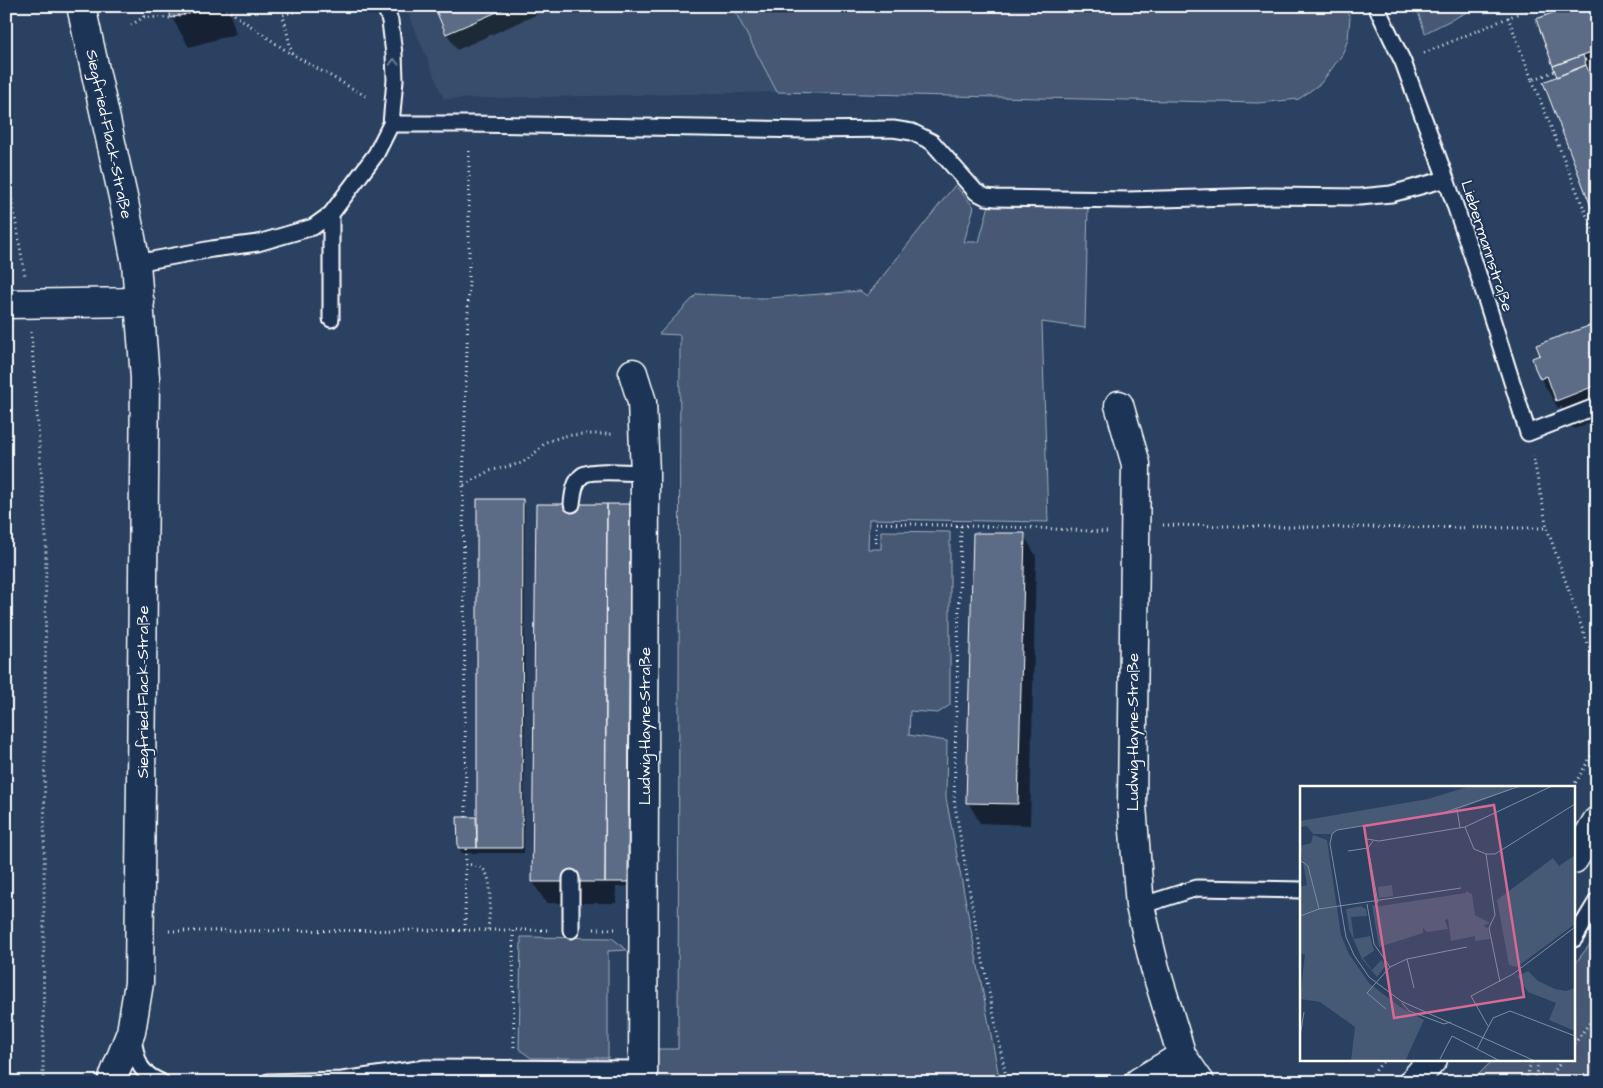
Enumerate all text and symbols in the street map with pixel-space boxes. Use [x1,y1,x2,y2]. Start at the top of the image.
street label: Siegfried-Flack-Straße [79,47,138,221]
one-way arrow [389,58,400,66]
street label: Liebermannstraße [1455,178,1519,315]
street label: Siegfried-Flack-Straße [132,605,155,778]
street label: Ludwig-Hayne-Straße [634,647,657,805]
street label: Ludwig-Hayne-Straße [1122,653,1145,811]
inset map [1300,786,1576,1060]

